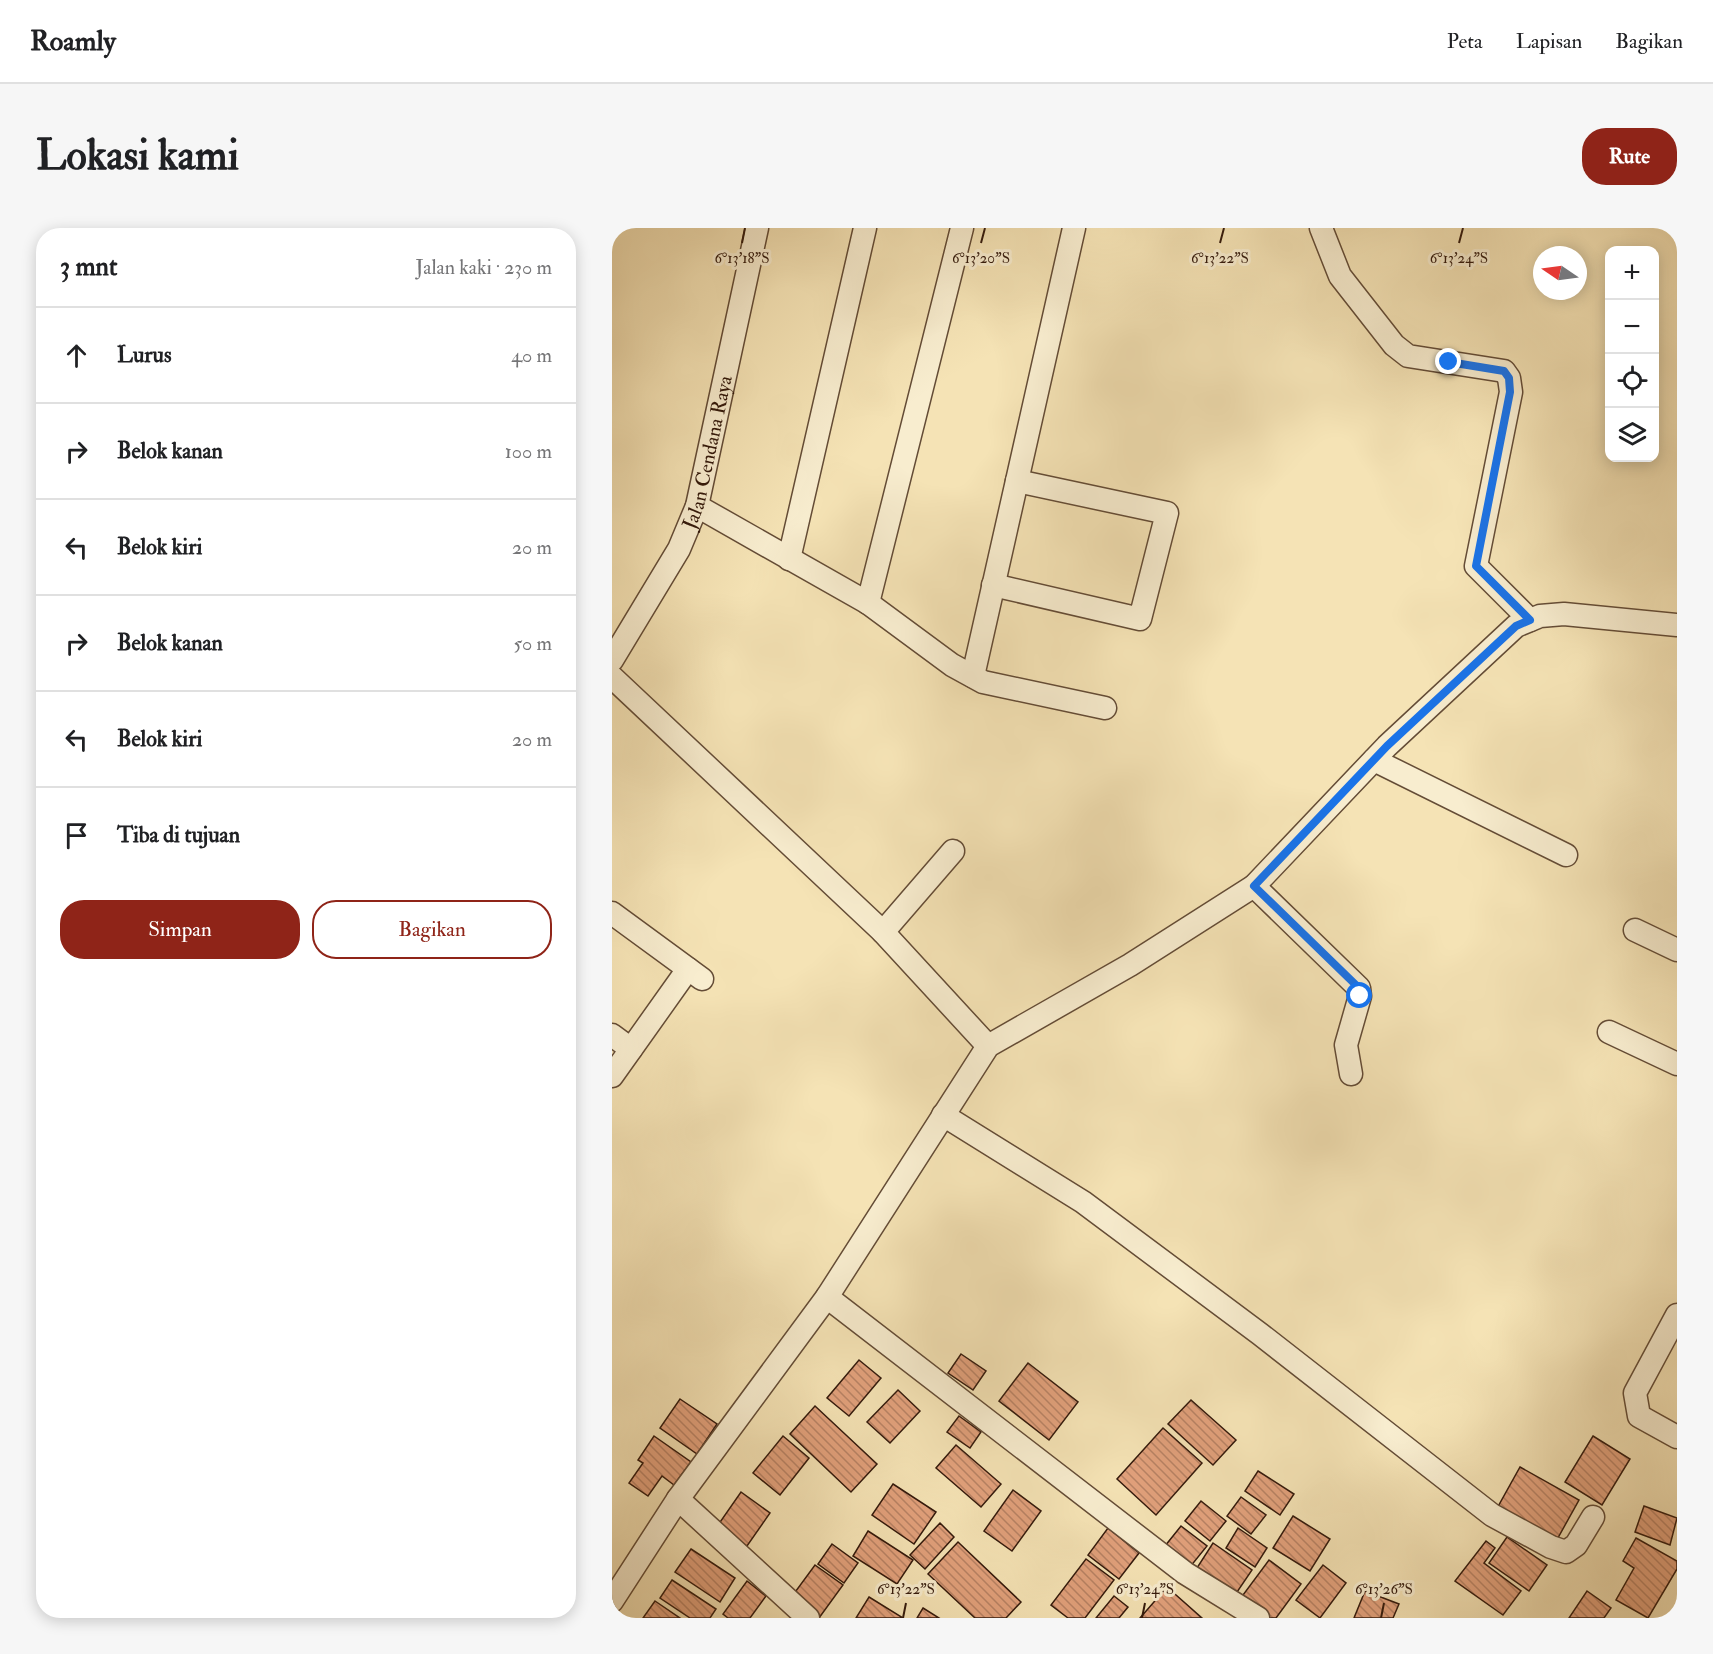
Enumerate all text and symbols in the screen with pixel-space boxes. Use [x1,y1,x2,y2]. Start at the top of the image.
text: Roamly [30,24,116,59]
text: Peta [1447,28,1483,55]
text: Lapisan [1516,28,1582,55]
text: Bagikan [1615,28,1683,55]
button: Rute [1582,128,1677,185]
text: Lokasi kami [36,130,239,182]
north arrow [1533,246,1587,300]
map controls [1605,246,1659,462]
button: + [1605,246,1659,300]
text: 6°13'18"S [714,249,770,268]
text: 6°13'20"S [952,249,1010,268]
text: 6°13'22"S [1191,249,1249,268]
text: 6°13'24"S [1430,249,1488,268]
text: 3 mnt [60,251,117,283]
text: Jalan kaki · 230 m [416,255,552,280]
button: − [1605,300,1659,354]
icon: ahead [60,339,93,372]
text: Lurus [117,341,171,369]
text: 40 m [511,343,552,368]
route end [1435,348,1461,374]
button: locate [1605,354,1659,408]
street label: Jalan Cendana Raya [676,372,738,534]
button: layers [1605,408,1659,462]
icon: right [60,435,93,468]
text: Belok kanan [117,437,223,465]
text: 100 m [505,439,552,464]
icon: left [60,531,93,564]
text: Belok kiri [117,533,202,561]
text: 20 m [512,535,552,560]
icon: right [60,627,93,660]
text: Belok kanan [117,629,223,657]
text: 50 m [513,631,552,656]
icon: left [60,723,93,756]
text: Belok kiri [117,725,202,753]
text: 20 m [512,727,552,752]
icon: arrive [60,819,93,852]
text: Tiba di tujuan [117,821,240,849]
button: Simpan [60,900,300,959]
button: Bagikan [312,900,552,959]
route start [1346,982,1372,1008]
text: 6°13'22"S [877,1580,935,1599]
text: 6°13'24"S [1116,1580,1174,1599]
text: 6°13'26"S [1355,1580,1413,1599]

